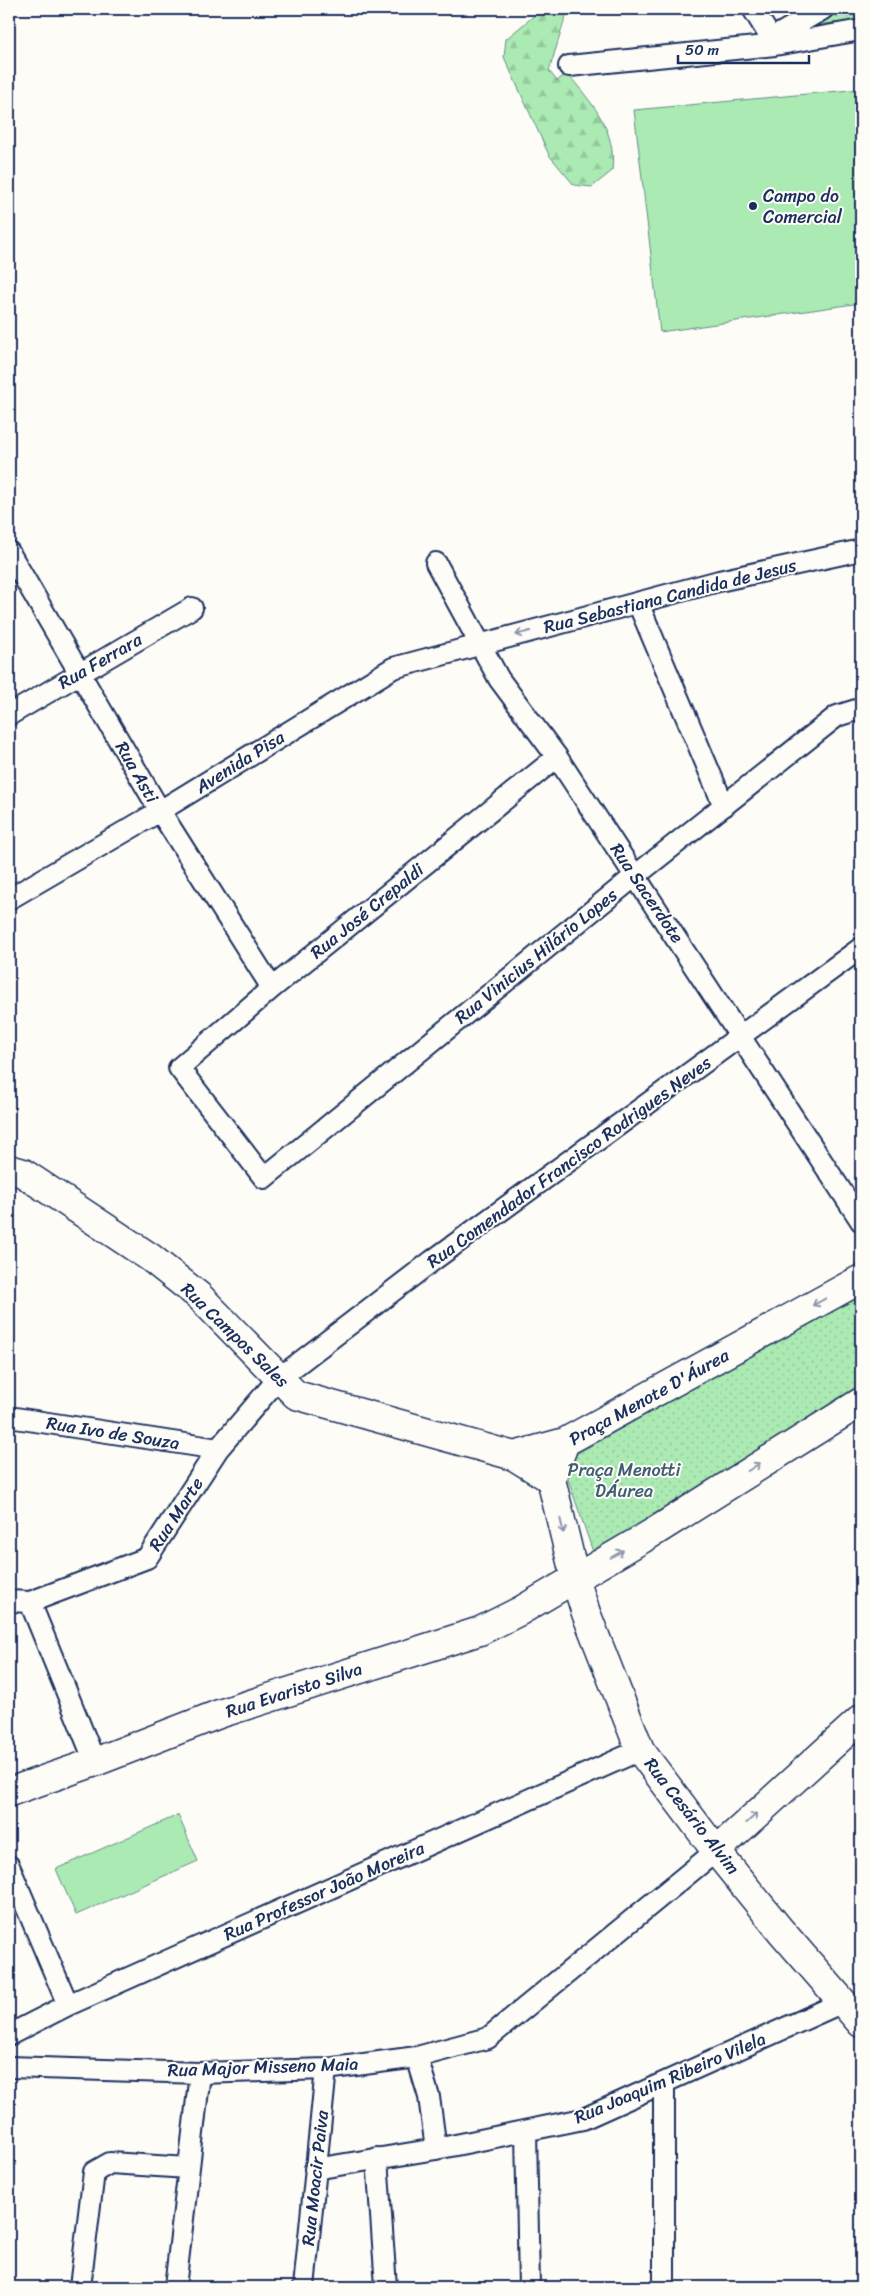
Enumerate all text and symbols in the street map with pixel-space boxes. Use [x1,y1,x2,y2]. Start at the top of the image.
scale bar [678,32,809,64]
text: 50 m [685,37,720,63]
place label: Campo do Comercial [763,180,843,233]
marker: Campo do Comercial [747,200,759,212]
street label: Rua Sebastiana Candida de Jesus [540,549,801,643]
street label: Rua Ferrara [52,623,149,698]
one-way arrow [516,629,532,638]
street label: Avenida Pisa [188,721,292,803]
street label: Rua Asti [106,735,168,810]
street label: Rua Sacerdote [601,836,693,950]
street label: Rua José Crepaldi [303,854,432,967]
street label: Rua Vinicius Hilário Lopes [447,879,625,1032]
street label: Rua Comendador Francisco Rodrigues Neves [420,1047,719,1277]
street label: Rua Campos Sales [173,1274,298,1396]
one-way arrow [811,1297,826,1307]
street label: Praça Menote D'Áurea [563,1339,736,1454]
street label: Rua Ivo de Souza [44,1407,182,1459]
park label: Praça Menotti DÁurea [568,1454,681,1507]
one-way arrow [747,1462,761,1472]
street label: Rua Marte [140,1470,212,1558]
one-way arrow [558,1518,567,1534]
one-way arrow [609,1548,623,1558]
street label: Rua Evaristo Silva [222,1653,366,1727]
street label: Rua Cesário Alvim [636,1750,748,1882]
one-way arrow [746,1812,759,1824]
street label: Rua Professor João Moreira [218,1832,431,1950]
street label: Rua Joaquim Ribeiro Vilela [569,2023,771,2133]
street label: Rua Major Misseno Maia [167,2048,359,2086]
street label: Rua Moacir Paiva [292,2108,338,2247]

